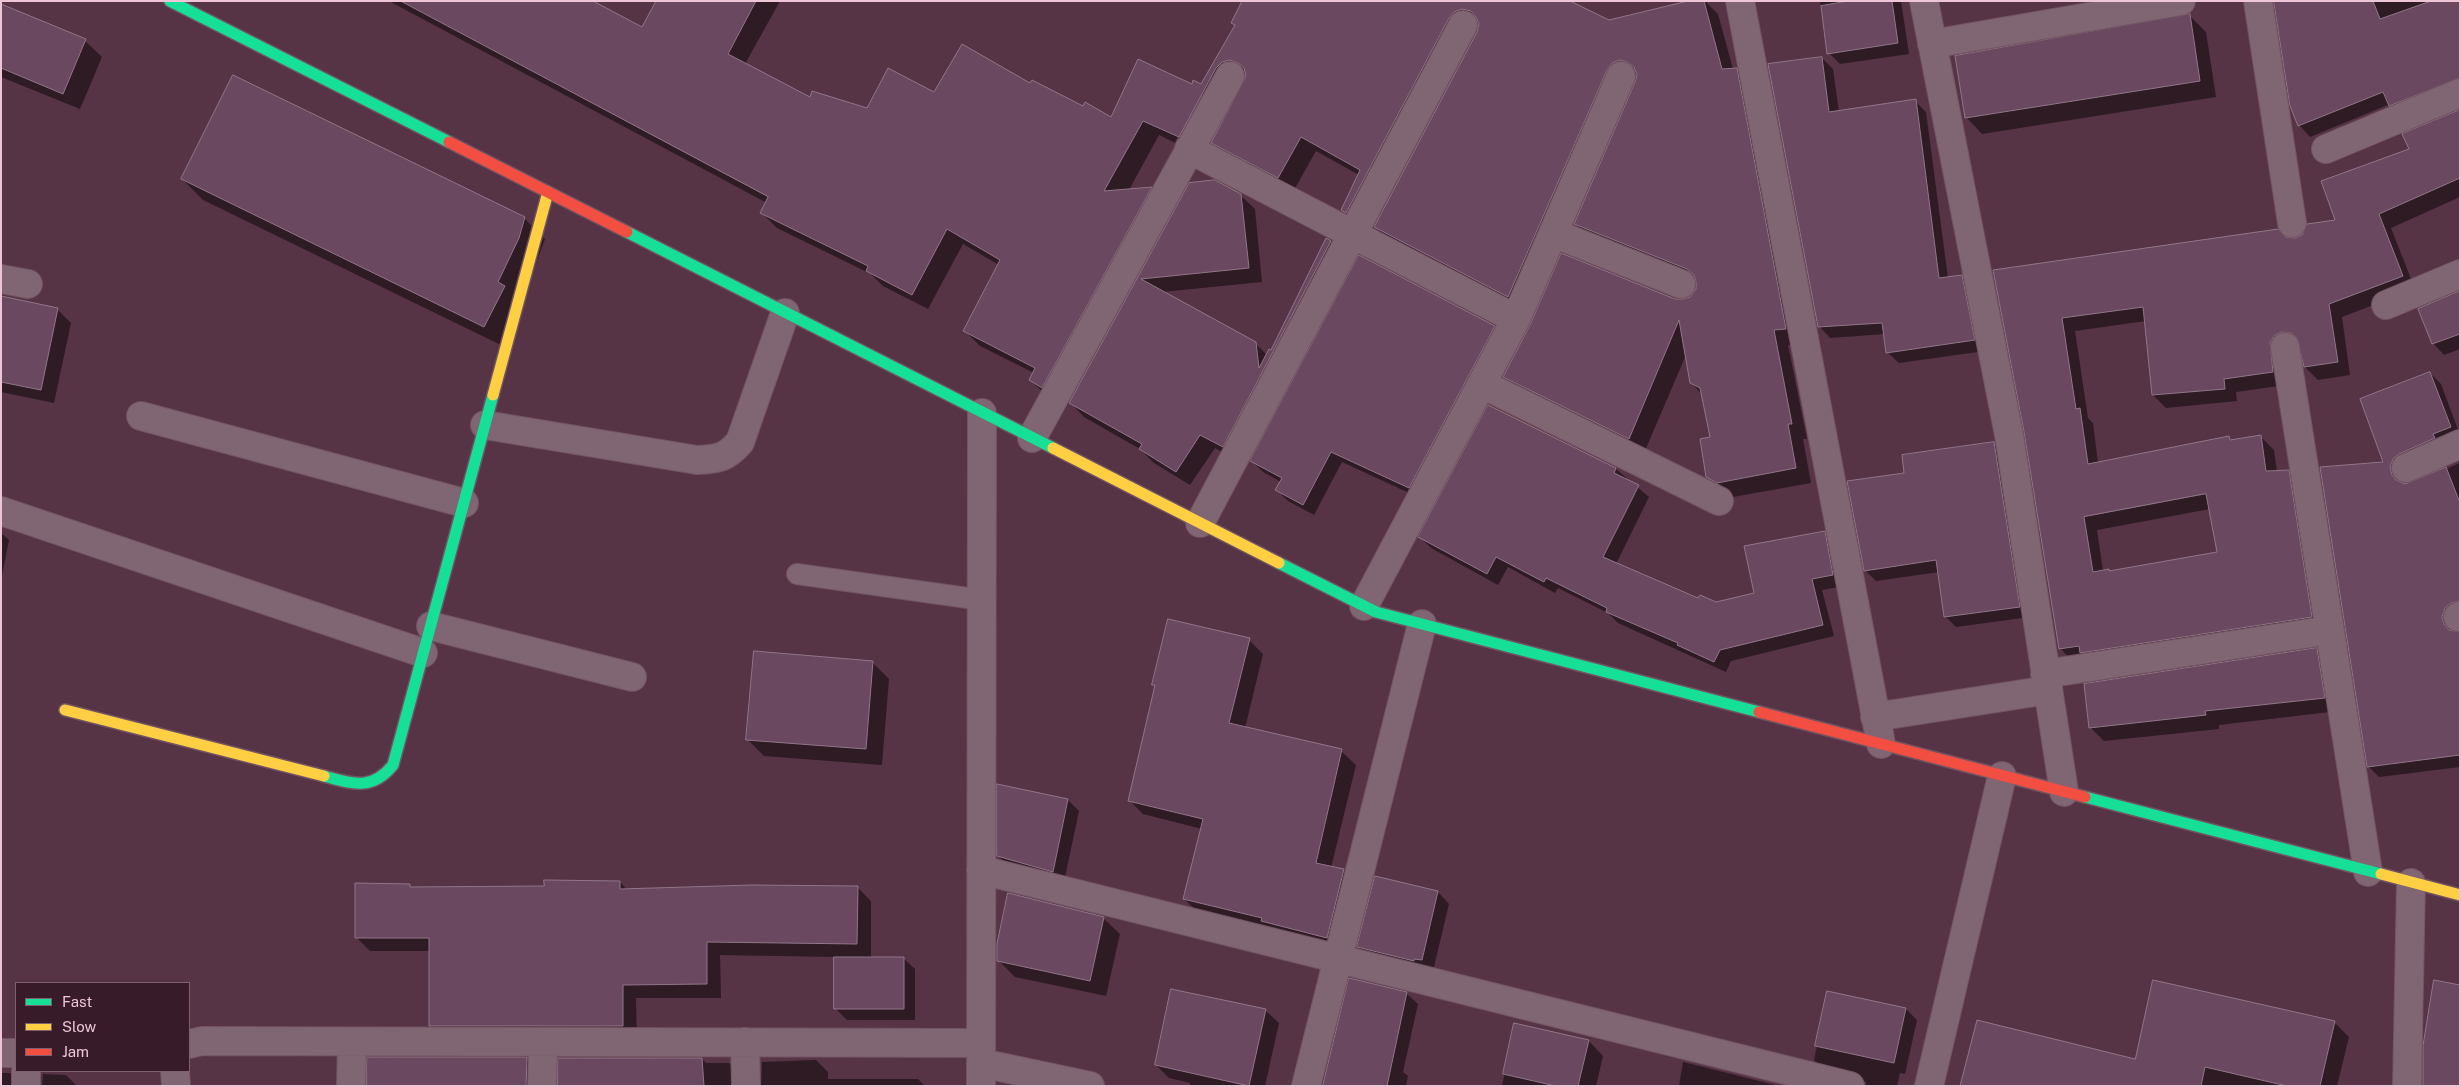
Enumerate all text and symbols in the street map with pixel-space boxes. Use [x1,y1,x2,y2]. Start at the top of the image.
legend [15,982,190,1072]
text: Fast [62,993,92,1010]
text: Slow [62,1018,96,1035]
text: Jam [62,1043,89,1060]

